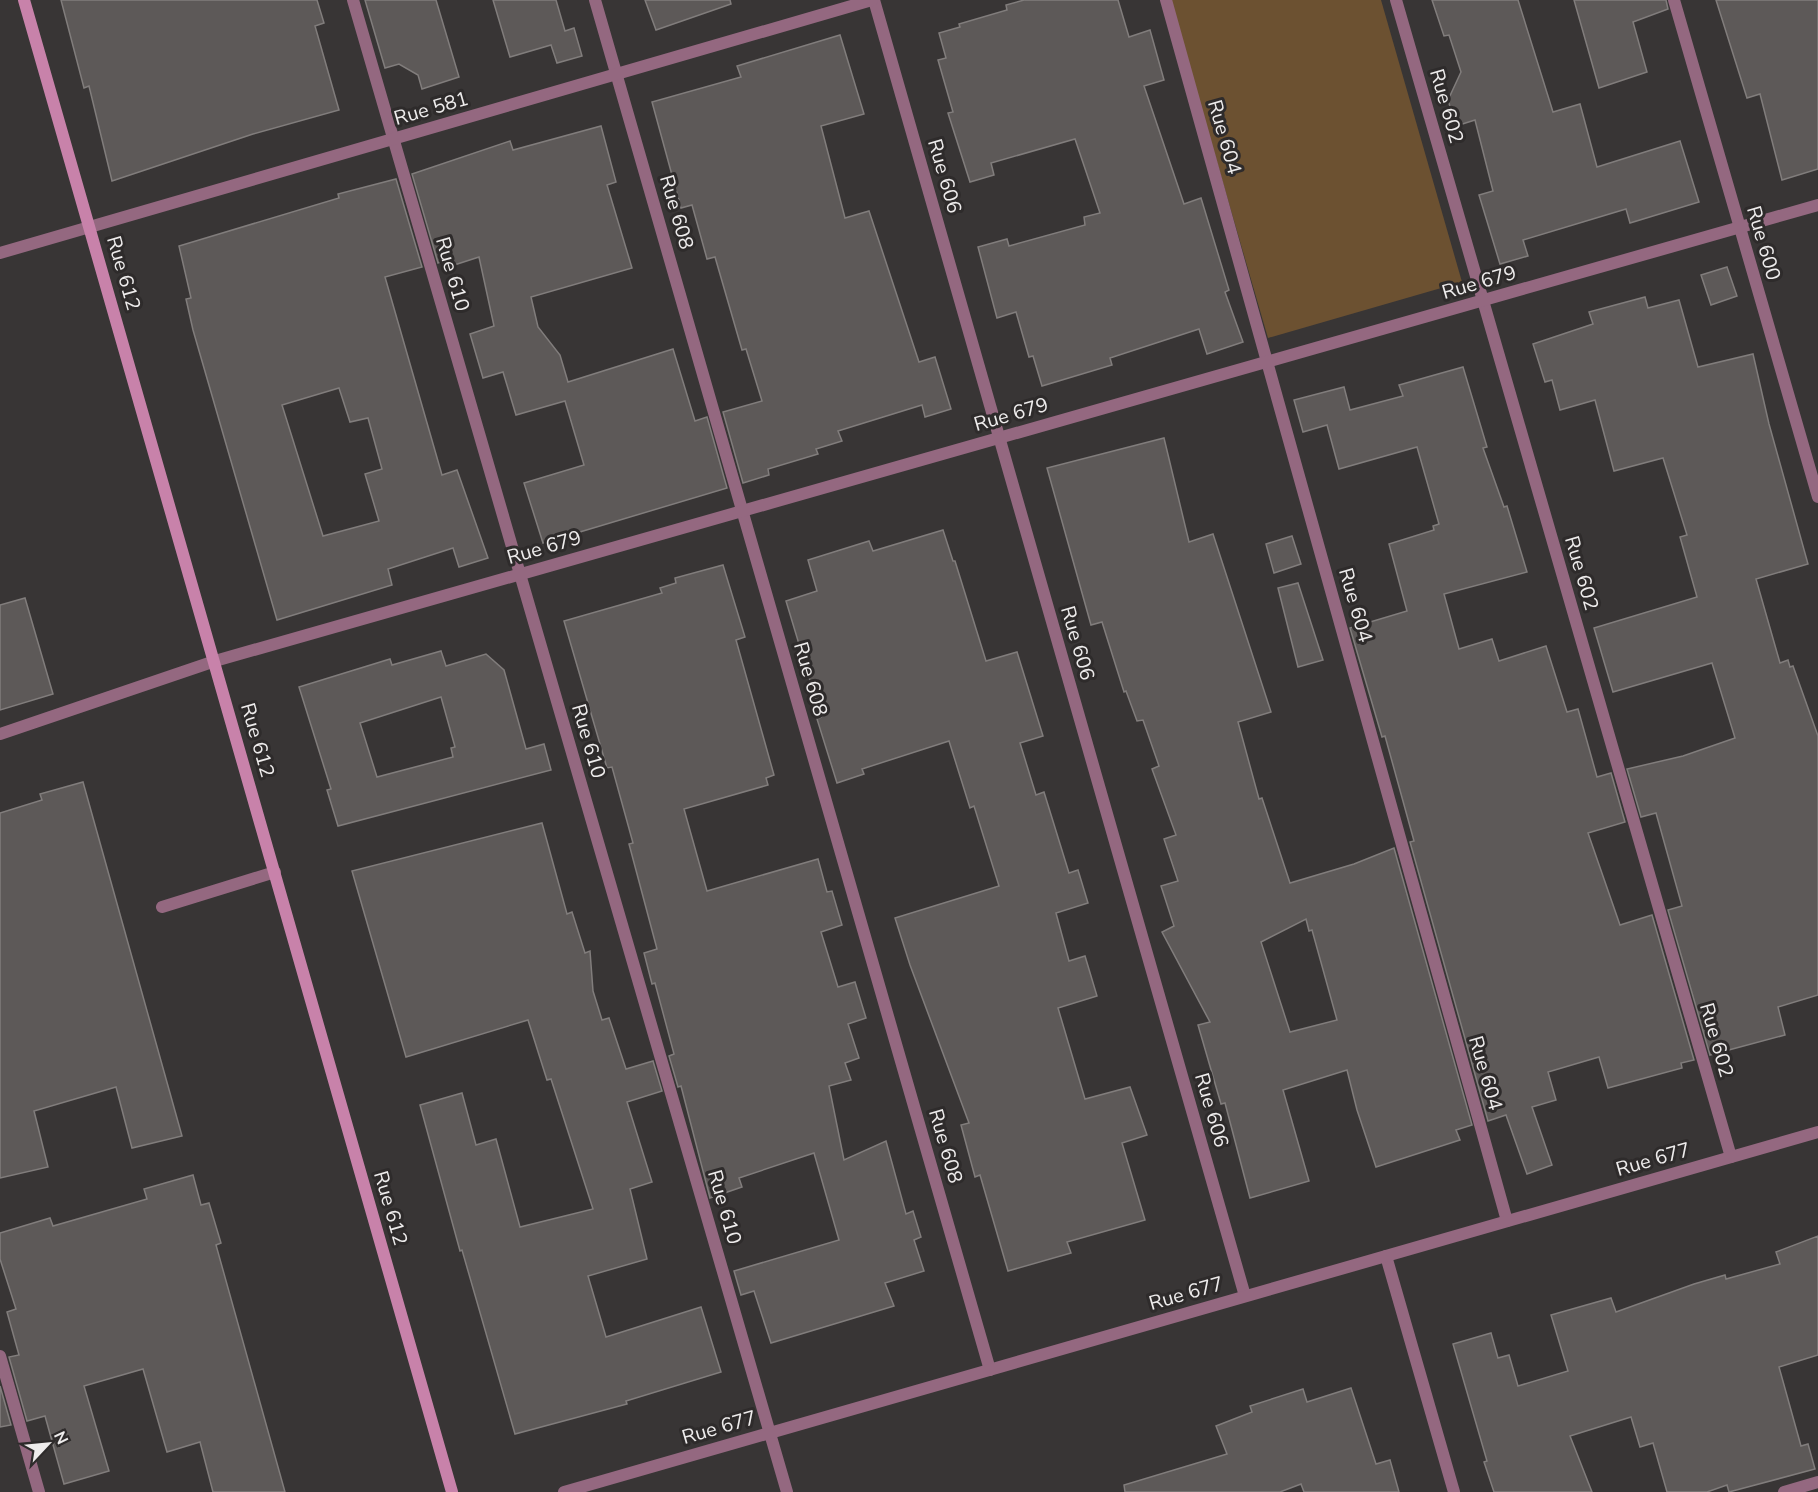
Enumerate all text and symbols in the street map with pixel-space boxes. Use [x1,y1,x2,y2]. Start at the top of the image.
street label: Rue 602 [1423,66,1470,147]
street label: Rue 581 [391,85,472,132]
street label: Rue 604 [1201,97,1248,178]
street label: Rue 606 [921,136,968,217]
street label: Rue 608 [653,172,700,253]
street label: Rue 600 [1740,203,1787,284]
street label: Rue 612 [100,233,147,314]
street label: Rue 610 [429,234,476,315]
street label: Rue 679 [1439,259,1520,306]
street label: Rue 679 [971,391,1052,438]
street label: Rue 679 [504,524,585,571]
street label: Rue 602 [1558,533,1605,614]
street label: Rue 604 [1332,565,1379,646]
street label: Rue 606 [1054,603,1101,684]
street label: Rue 608 [787,639,834,720]
street label: Rue 612 [234,700,281,781]
street label: Rue 610 [565,701,612,782]
street label: Rue 602 [1693,1000,1740,1081]
street label: Rue 604 [1462,1033,1509,1114]
street label: Rue 606 [1188,1070,1235,1151]
street label: Rue 608 [922,1106,969,1187]
street label: Rue 677 [1613,1136,1694,1183]
street label: Rue 610 [701,1167,748,1248]
street label: Rue 612 [367,1168,414,1249]
street label: Rue 677 [1146,1270,1227,1317]
street label: Rue 677 [679,1404,760,1451]
north arrow [18,1414,78,1474]
text: N [48,1428,73,1448]

